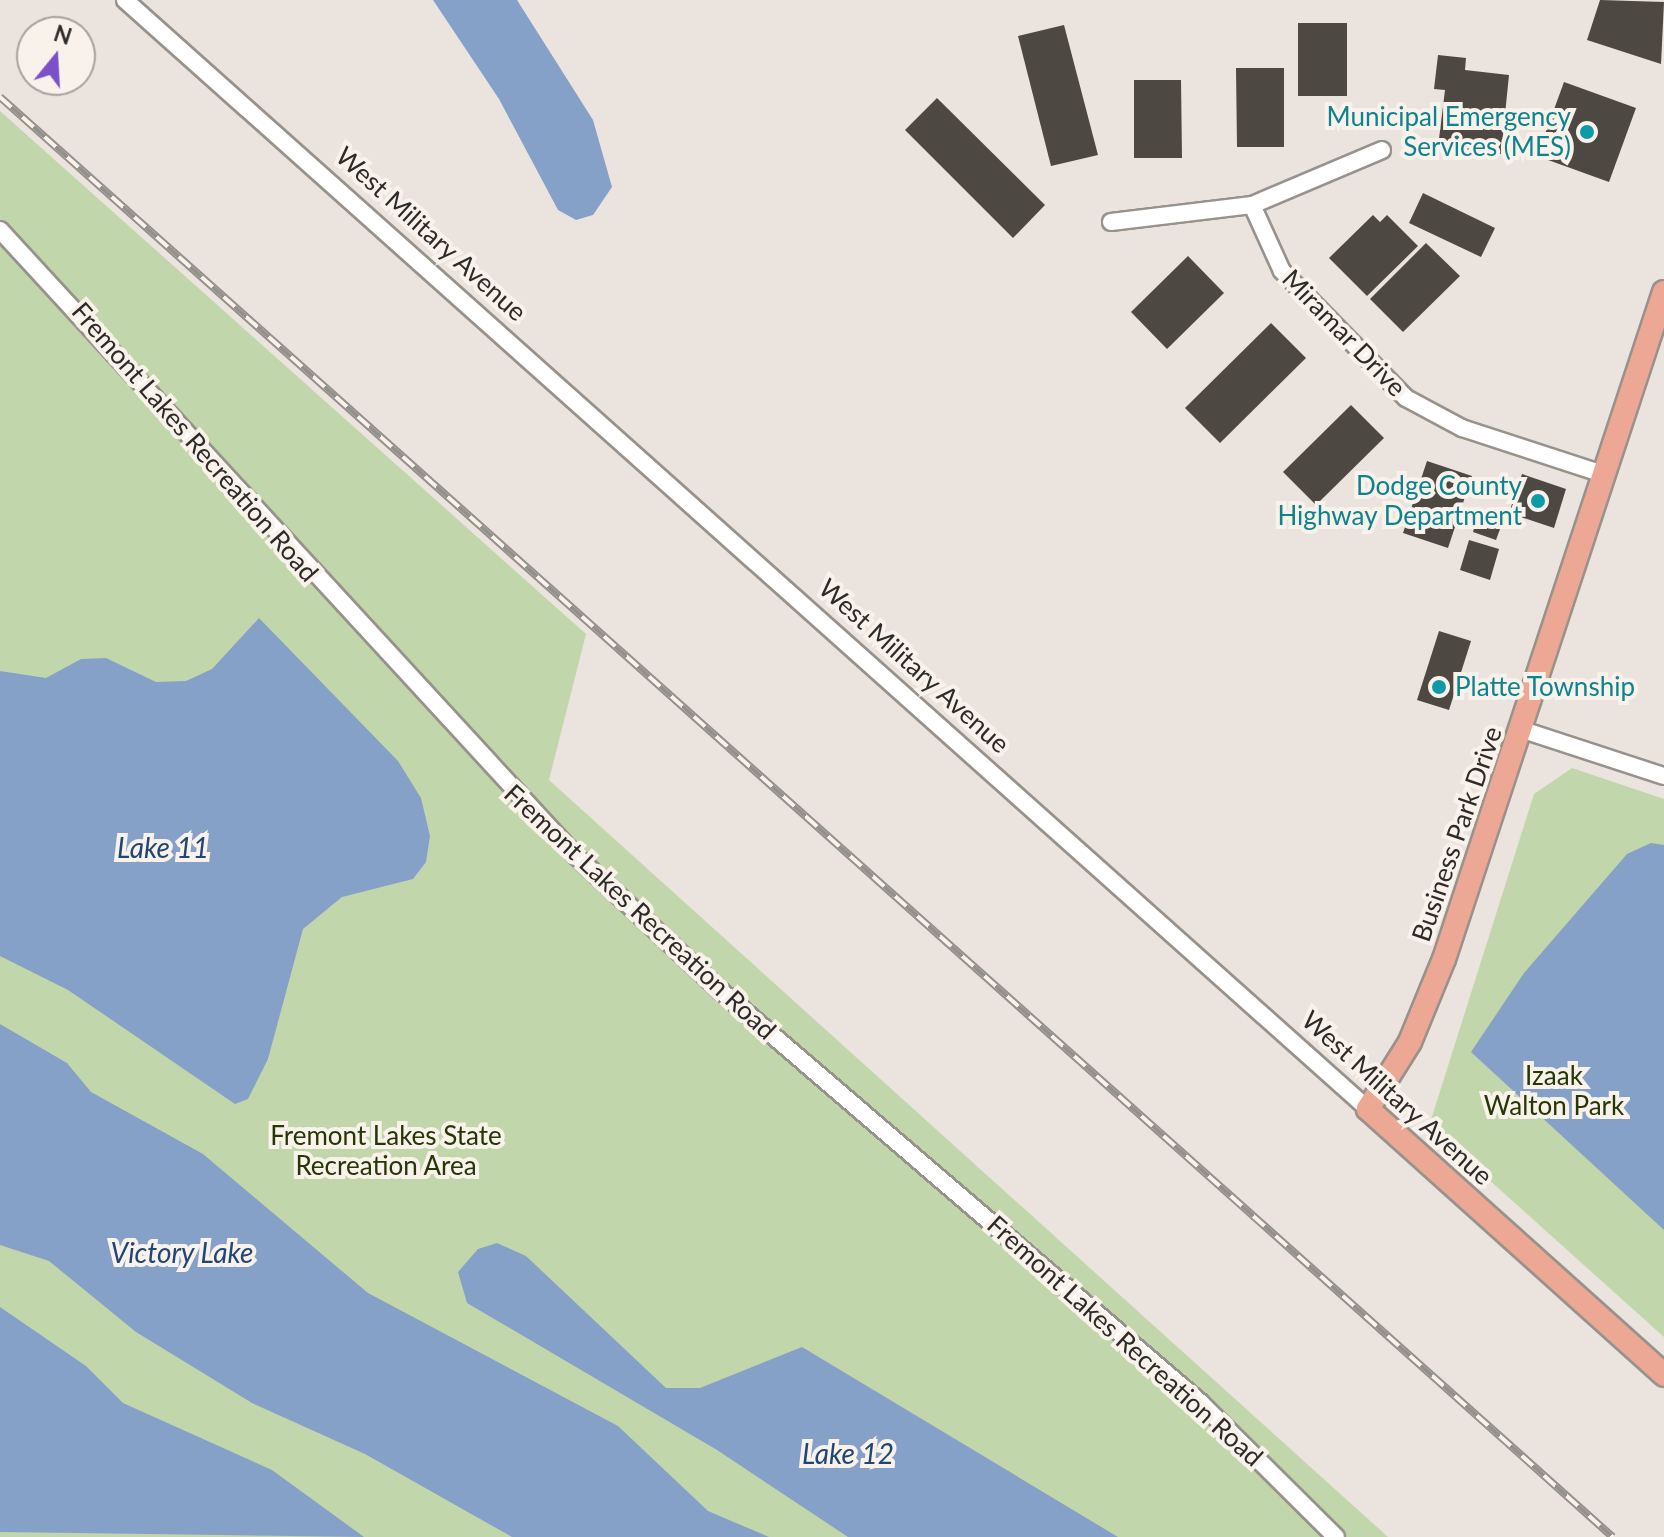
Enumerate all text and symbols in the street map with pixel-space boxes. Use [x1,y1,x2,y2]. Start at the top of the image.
north arrow [16,16,96,96]
text: N [51,19,75,50]
place label: Municipal Emergency Services (MES) [1327,101,1571,162]
marker: Municipal Emergency Services (MES) [1578,123,1596,141]
street label: West Military Avenue [329,140,533,328]
street label: Miramar Drive [1276,263,1412,403]
street label: Fremont Lakes Recreation Road [65,296,325,588]
place label: Dodge County Highway Department [1277,470,1522,532]
marker: Dodge County Highway Department [1529,492,1547,510]
street label: West Military Avenue [812,572,1016,760]
place label: Platte Township [1455,671,1636,703]
marker: Platte Township [1430,678,1448,696]
street label: Business Park Drive [1406,722,1508,946]
street label: Fremont Lakes Recreation Road [498,778,782,1046]
water label: Lake 11 [117,830,209,864]
street label: West Military Avenue [1295,1004,1499,1192]
park label: Izaak Walton Park [1484,1060,1624,1122]
park label: Fremont Lakes State Recreation Area [270,1120,502,1182]
street label: Fremont Lakes Recreation Road [981,1209,1269,1473]
water label: Victory Lake [110,1235,254,1269]
water label: Lake 12 [802,1436,894,1470]

